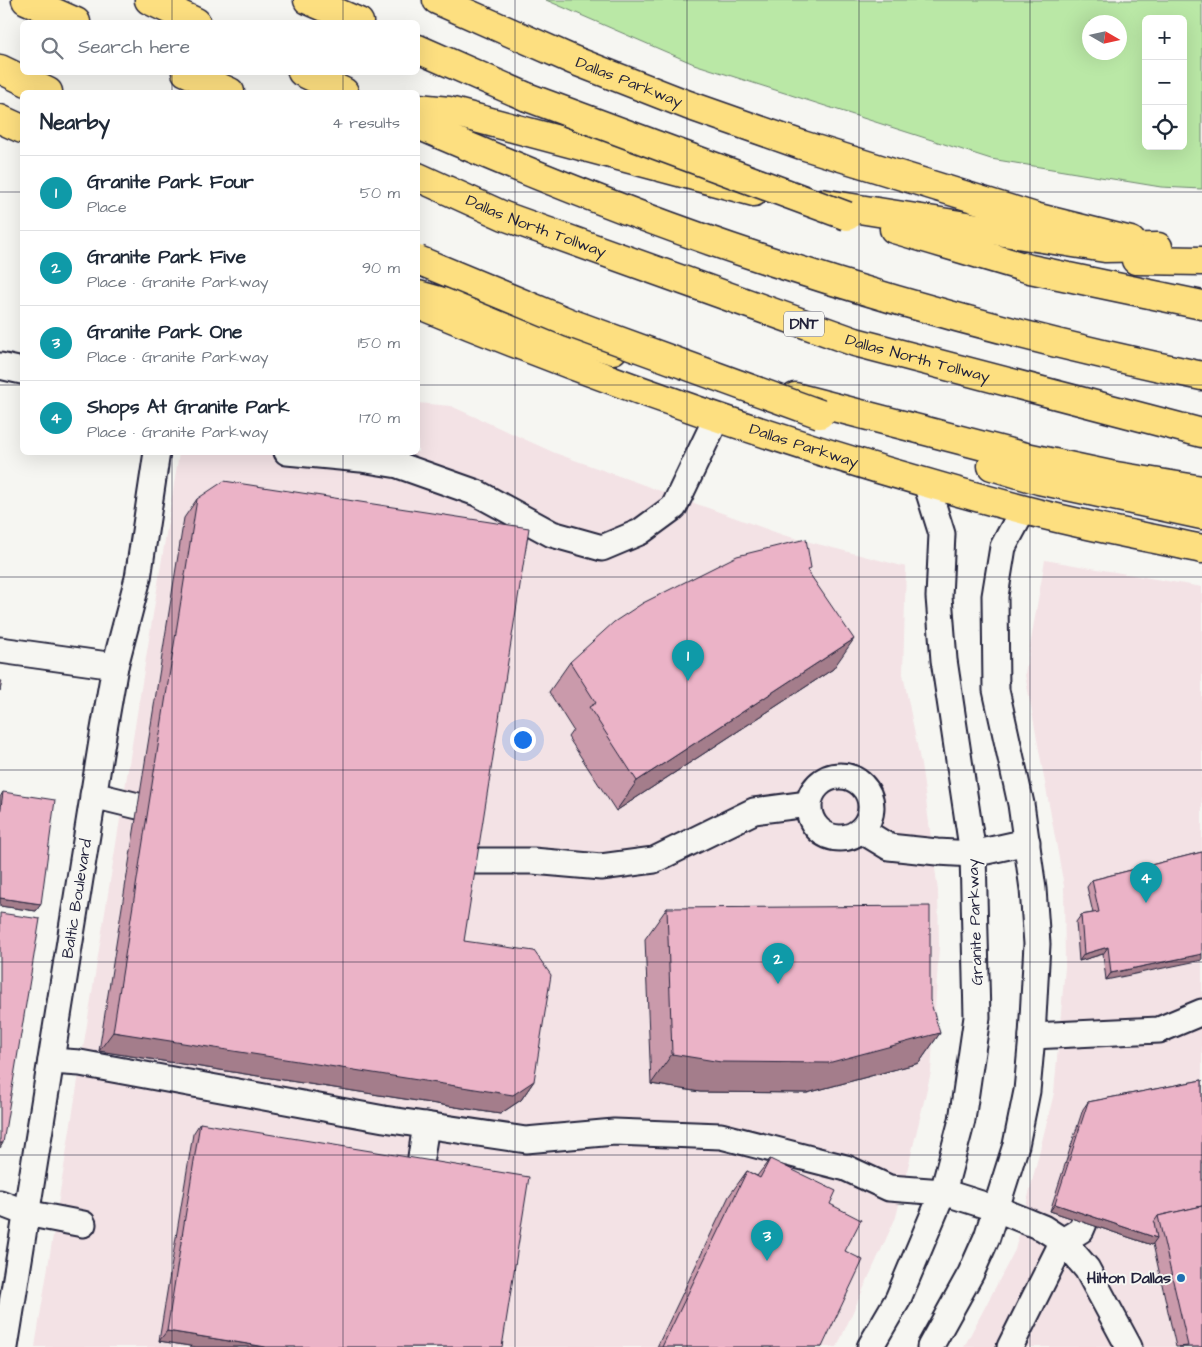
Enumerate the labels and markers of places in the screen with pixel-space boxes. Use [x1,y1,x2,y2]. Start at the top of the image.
pin: 1 [672,640,704,681]
pin: 4 [1130,862,1162,903]
pin: 2 [762,943,794,984]
pin: 3 [751,1220,783,1261]
place label: Hilton Dallas [1087,1267,1171,1289]
marker: Hilton Dallas [1175,1272,1187,1284]

